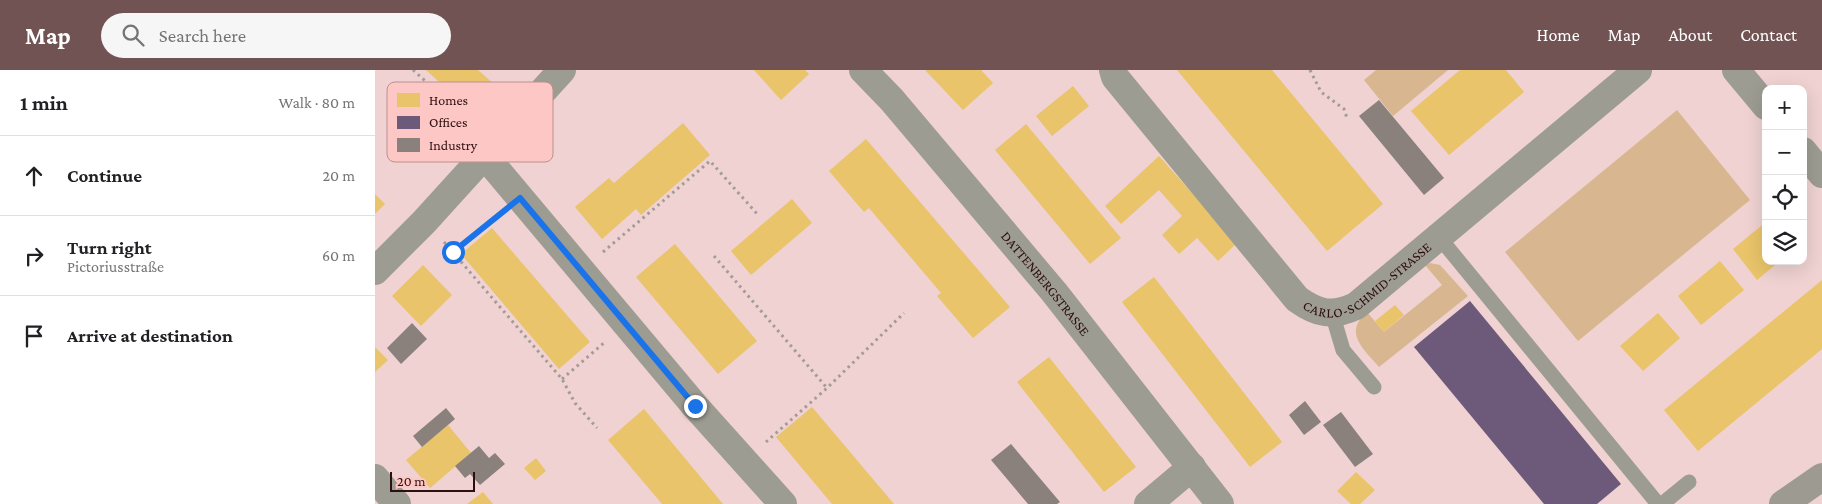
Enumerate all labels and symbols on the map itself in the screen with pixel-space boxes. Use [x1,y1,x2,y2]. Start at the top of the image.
legend [387,82,553,162]
text: Homes [429,92,468,108]
text: Offices [429,114,467,130]
text: Industry [429,137,478,153]
street label: DATTENBERGSTRASSE [998,228,1093,339]
street label: CARLO-SCHMID-STRASSE [1300,238,1435,321]
route start [442,241,465,264]
route end [684,395,707,418]
scale bar [390,469,475,492]

